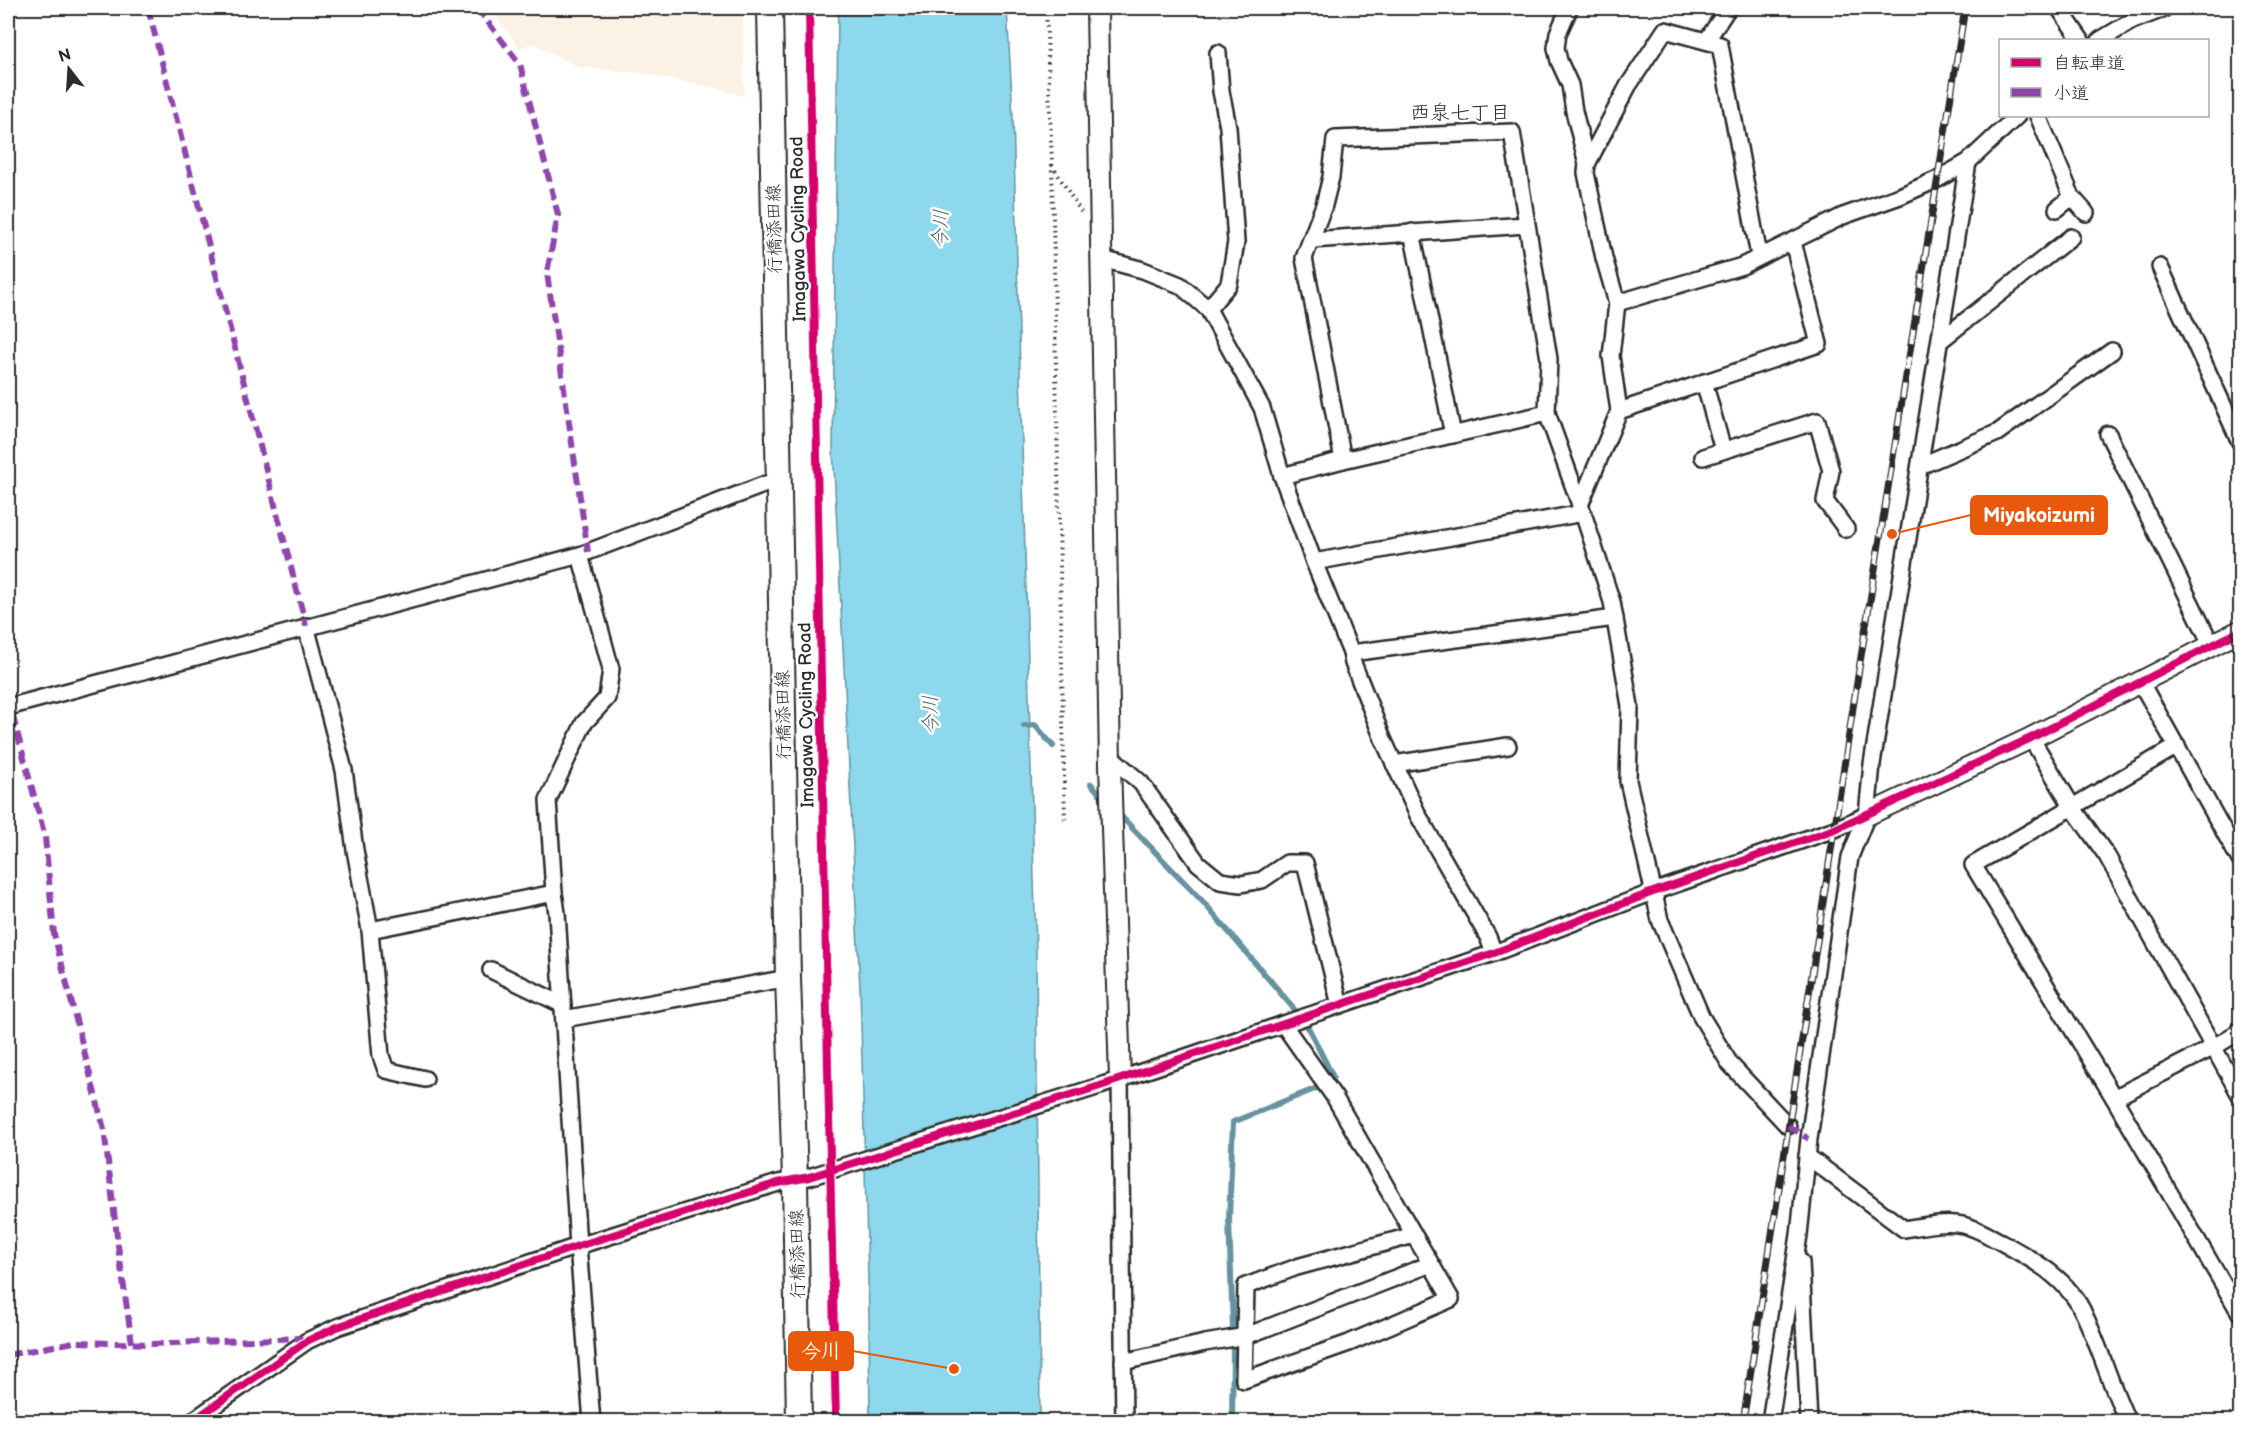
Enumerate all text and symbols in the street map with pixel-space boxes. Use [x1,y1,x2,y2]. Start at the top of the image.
north arrow [39,39,99,99]
legend [1999,39,2209,117]
text: N [57,45,74,67]
text: 自転車道 [2053,53,2125,74]
text: 小道 [2053,83,2089,104]
district label: 西泉七丁目 [1410,101,1510,125]
street label: Imagawa Cycling Road [786,136,811,322]
street label: 行橋添田線 [763,184,786,274]
water label: 今川 [928,209,954,249]
callout: Miyakoizumi [1971,496,2107,534]
text: Miyakoizumi [1983,504,2095,528]
street label: Imagawa Cycling Road [794,622,819,808]
street label: 行橋添田線 [772,670,795,760]
water label: 今川 [919,695,943,735]
street label: 行橋添田線 [786,1209,809,1299]
callout: 今川 [789,1332,853,1370]
text: 今川 [801,1340,841,1364]

